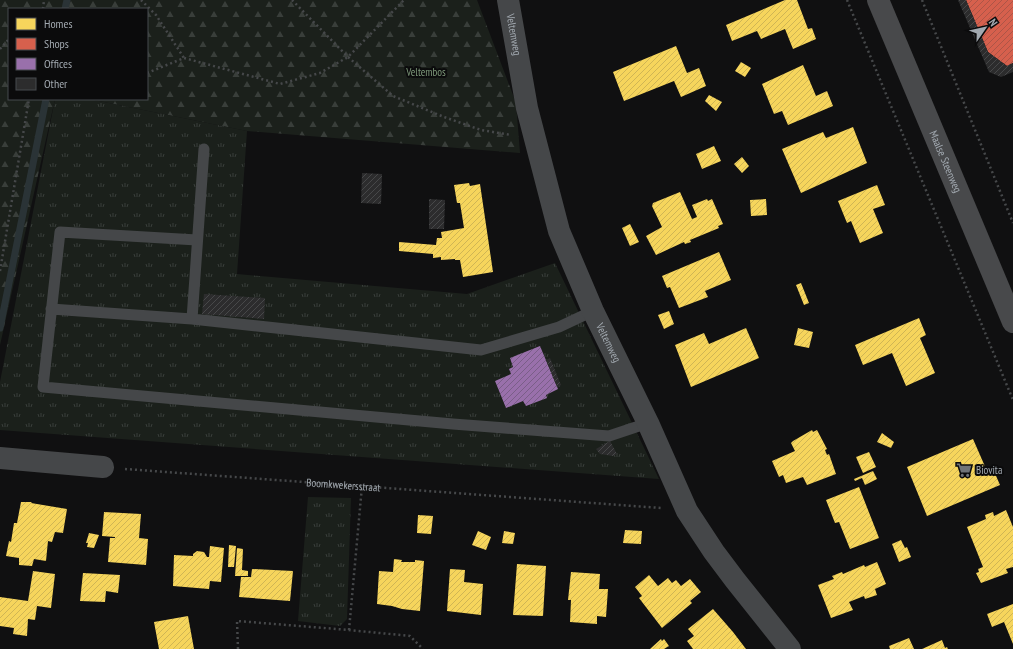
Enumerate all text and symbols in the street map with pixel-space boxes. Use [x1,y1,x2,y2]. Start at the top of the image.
legend [8,8,148,100]
north arrow [965,8,1005,48]
street label: Veltemweg [503,12,525,57]
text: Homes [44,16,72,31]
text: N [986,16,1001,29]
text: Shops [44,36,69,51]
text: Offices [44,56,72,71]
park label: Veltembos [405,65,446,79]
text: Other [44,76,68,91]
street label: Maalse Steenweg [926,128,965,195]
street label: Veltemweg [593,320,624,365]
supermarket icon: Biovita [955,461,973,479]
place label: Biovita [976,463,1002,477]
street label: Boomkwekersstraat [306,475,381,495]

